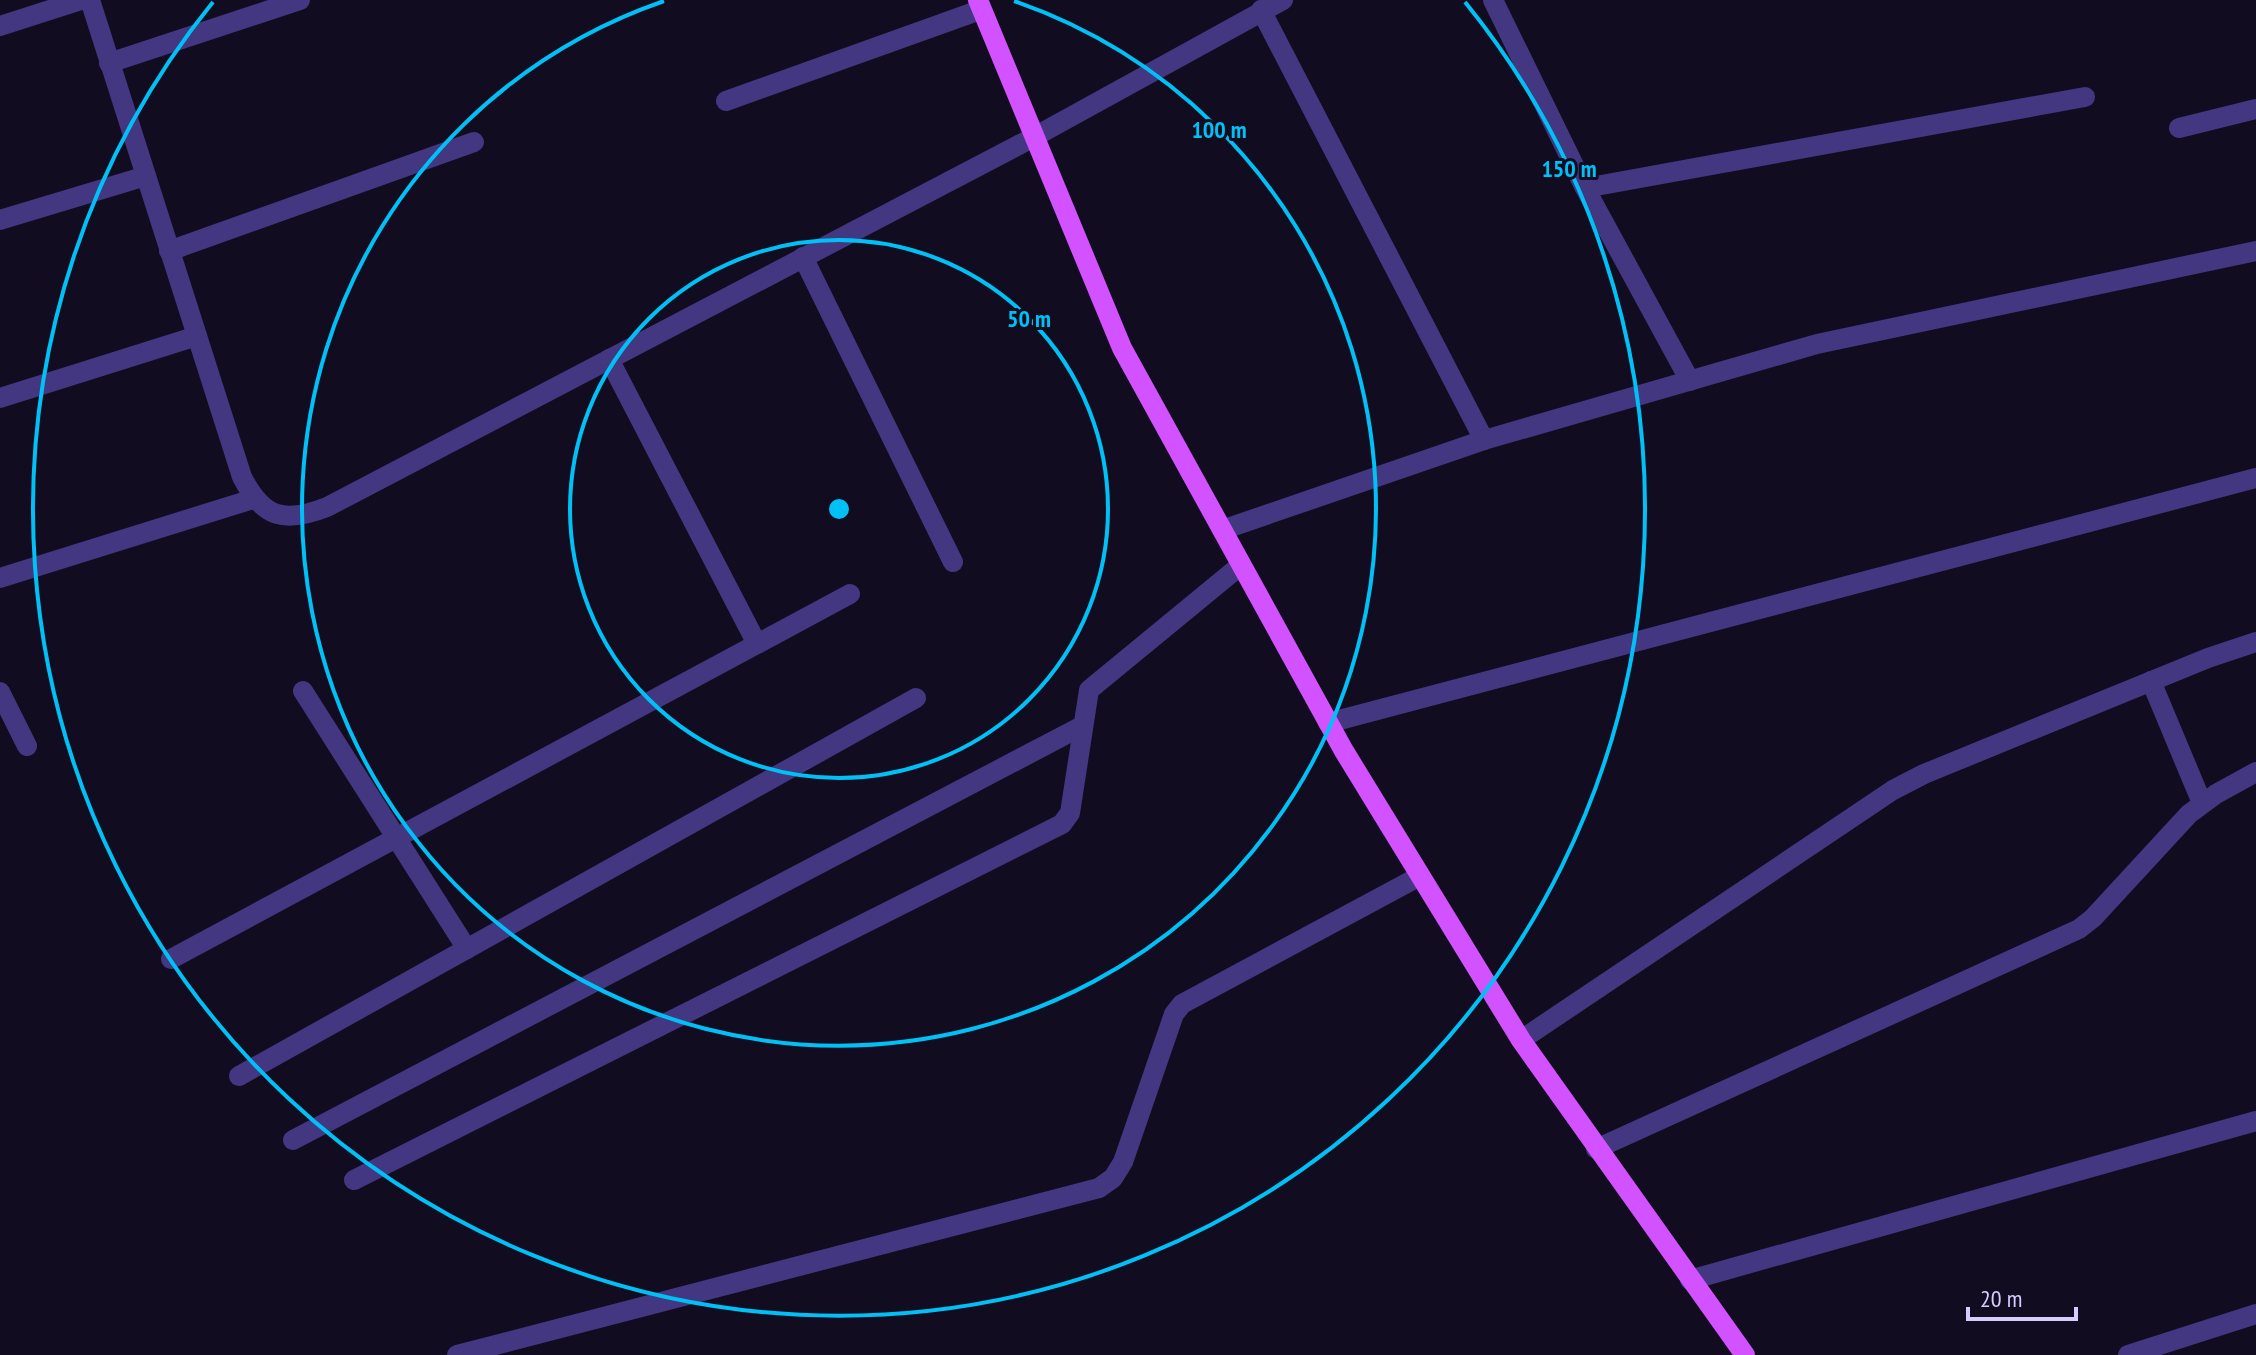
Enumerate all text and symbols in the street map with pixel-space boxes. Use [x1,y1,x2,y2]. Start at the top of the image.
text: 100 m [1191,114,1247,145]
text: 150 m [1541,153,1597,184]
text: 50 m [1007,303,1051,334]
centre of rings [825,495,853,523]
scale bar [1968,1271,2076,1321]
text: 20 m [1980,1283,2022,1314]

